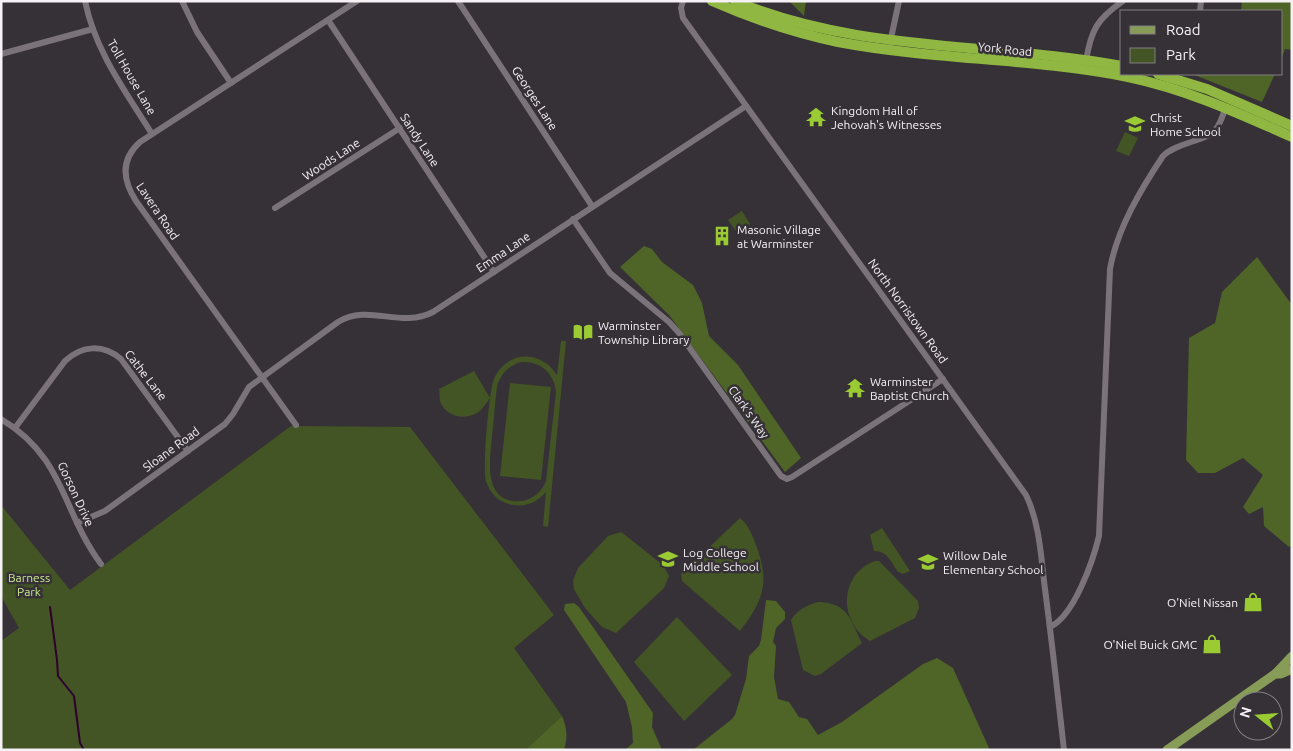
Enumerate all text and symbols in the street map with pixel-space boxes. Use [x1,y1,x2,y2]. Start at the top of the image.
legend [1120,10,1283,75]
text: Road [1166,21,1201,38]
street label: Toll House Lane [105,37,159,117]
street label: York Road [977,40,1033,58]
text: Park [1166,46,1196,63]
street label: Georges Lane [510,64,560,132]
place label: Kingdom Hall of Jehovah's Witnesses [831,104,942,131]
temple icon: Kingdom Hall of Jehovah's Witnesses [805,106,827,128]
street label: Sandy Lane [398,111,442,169]
place label: Christ Home School [1150,111,1221,138]
school or university icon: Christ Home School [1124,113,1146,135]
street label: Woods Lane [300,136,362,182]
street label: Lavera Road [134,180,182,242]
place label: Masonic Village at Warminster [737,223,821,250]
building icon: Masonic Village at Warminster [711,225,733,247]
street label: Emma Lane [474,229,532,275]
street label: North Norristown Road [866,256,950,366]
place label: Warminster Township Library [598,319,690,346]
library icon: Warminster Township Library [572,321,594,343]
street label: Cathe Lane [122,347,170,403]
place label: Warminster Baptist Church [870,375,949,402]
temple icon: Warminster Baptist Church [844,377,866,399]
street label: Clark's Way [726,383,772,441]
street label: Sloane Road [140,424,202,474]
street label: Gorson Drive [55,460,97,528]
place label: Log College Middle School [683,546,759,573]
school or university icon: Log College Middle School [657,548,679,570]
place label: Willow Dale Elementary School [943,549,1043,576]
school or university icon: Willow Dale Elementary School [917,551,939,573]
park label: Barness Park [8,571,50,598]
shop icon: O'Niel Nissan [1242,591,1264,613]
place label: O'Niel Nissan [1167,596,1238,609]
shop icon: O'Niel Buick GMC [1201,633,1223,655]
place label: O'Niel Buick GMC [1103,638,1198,651]
north arrow [1233,691,1283,741]
text: N [1236,705,1255,720]

